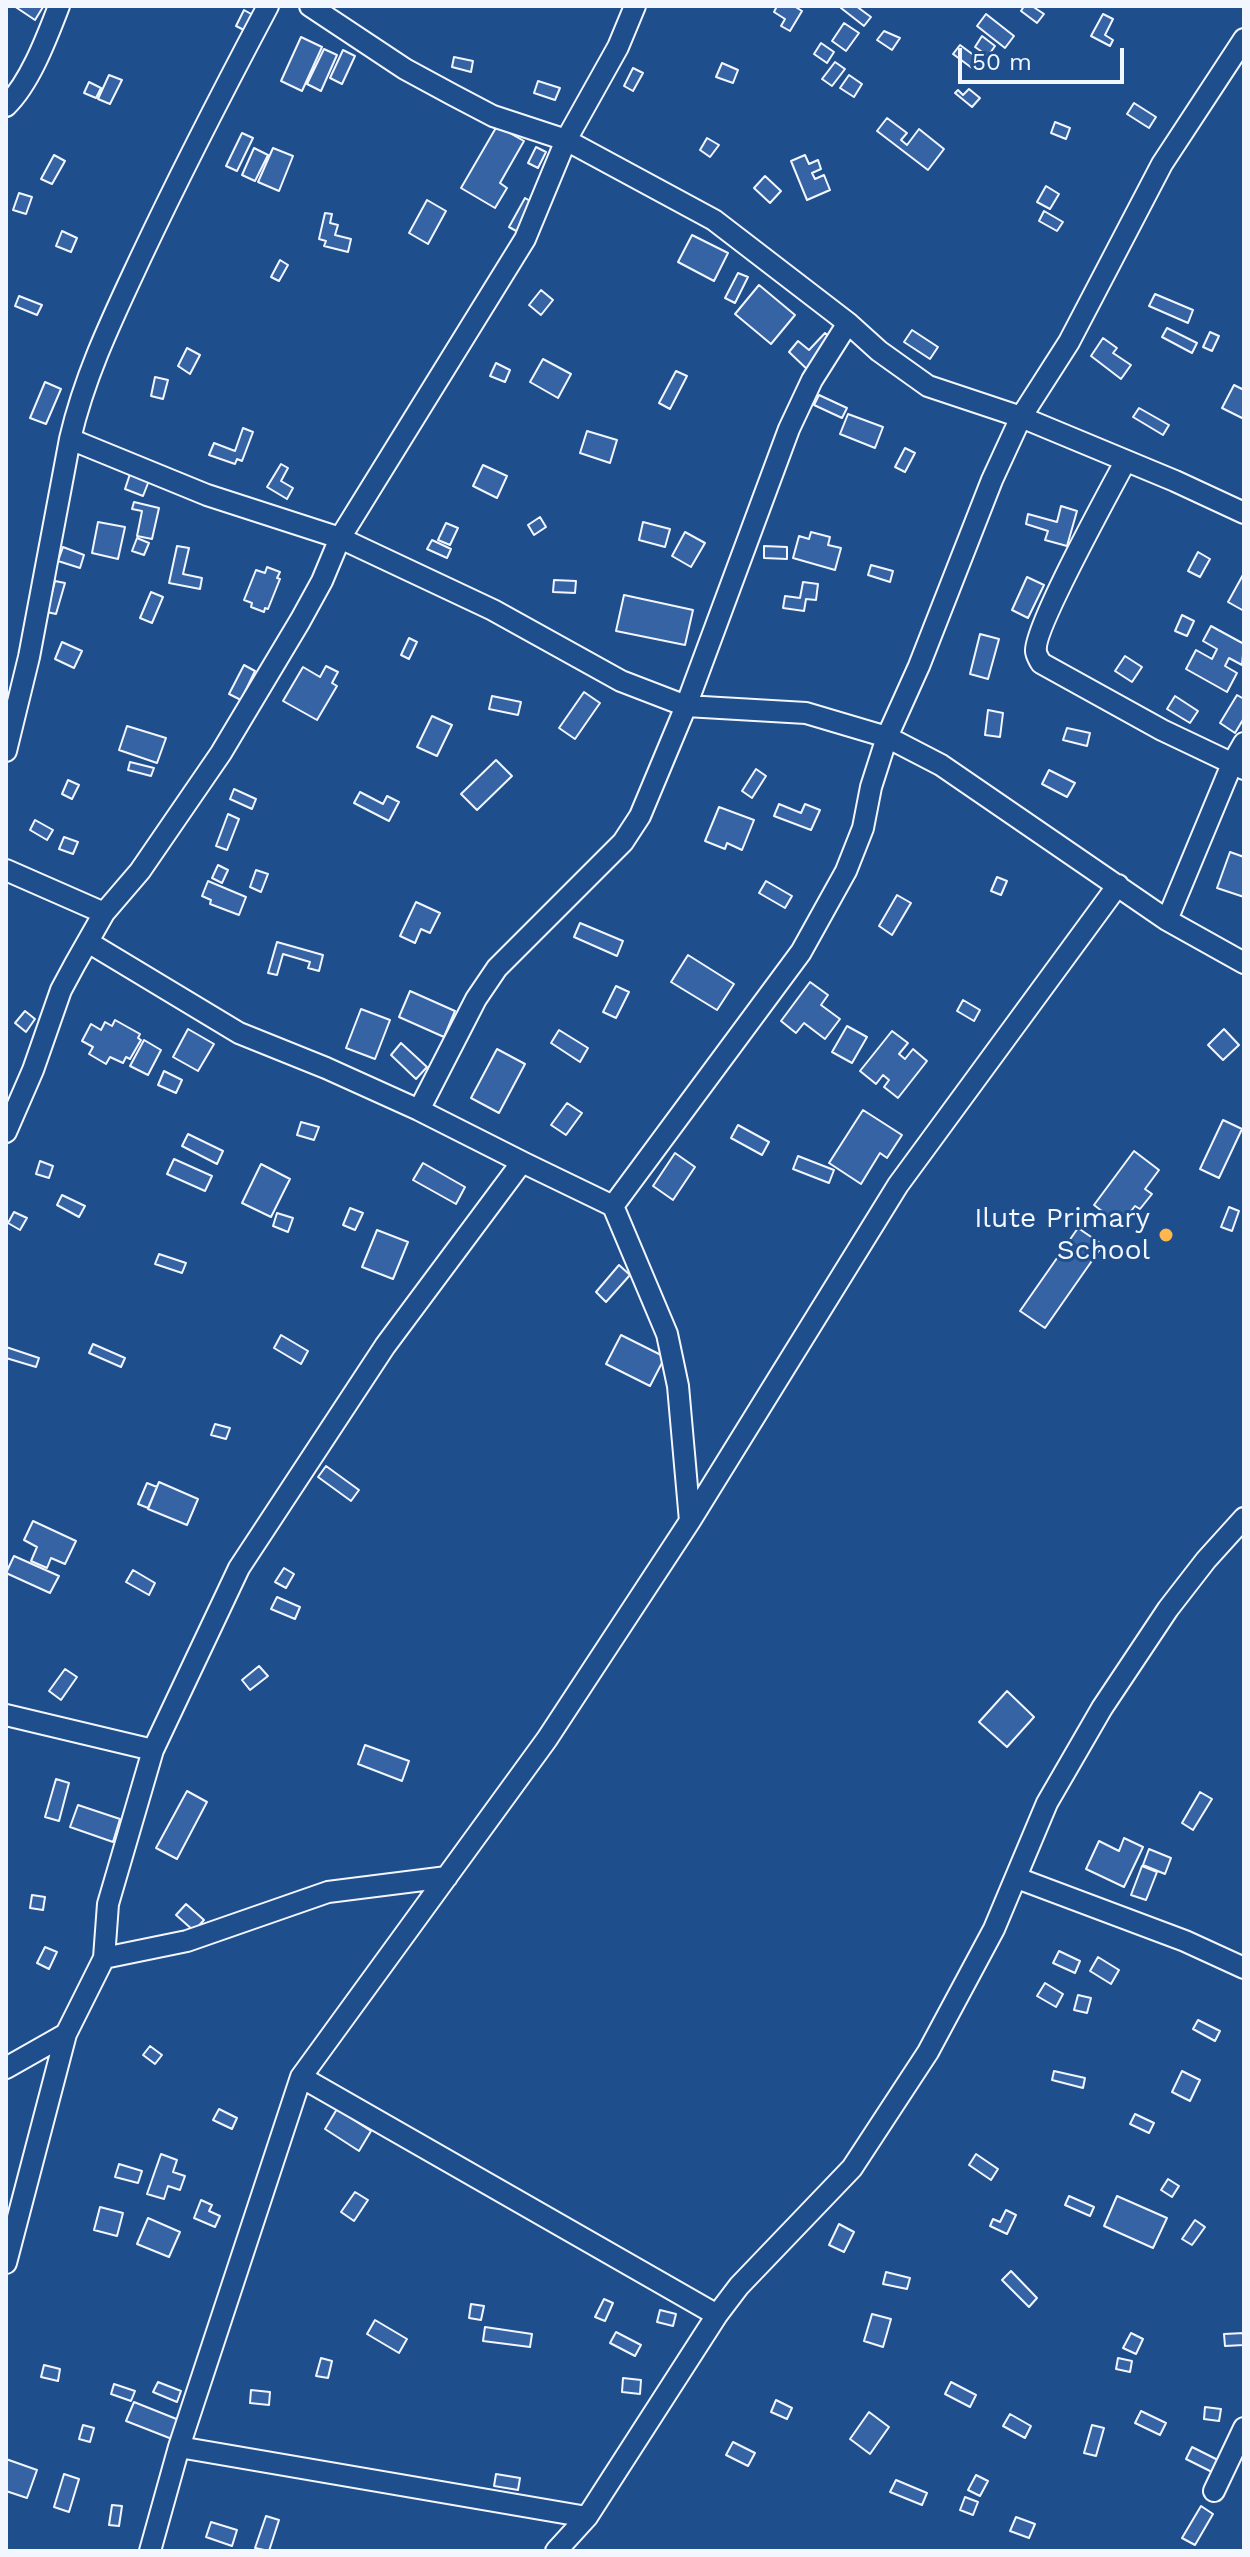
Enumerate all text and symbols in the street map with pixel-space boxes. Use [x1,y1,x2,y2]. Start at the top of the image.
scale bar [962,32,1128,82]
text: 50 m [972,48,1032,76]
place label: Ilute Primary School [974,1202,1150,1268]
marker: Ilute Primary School [1157,1226,1175,1244]

